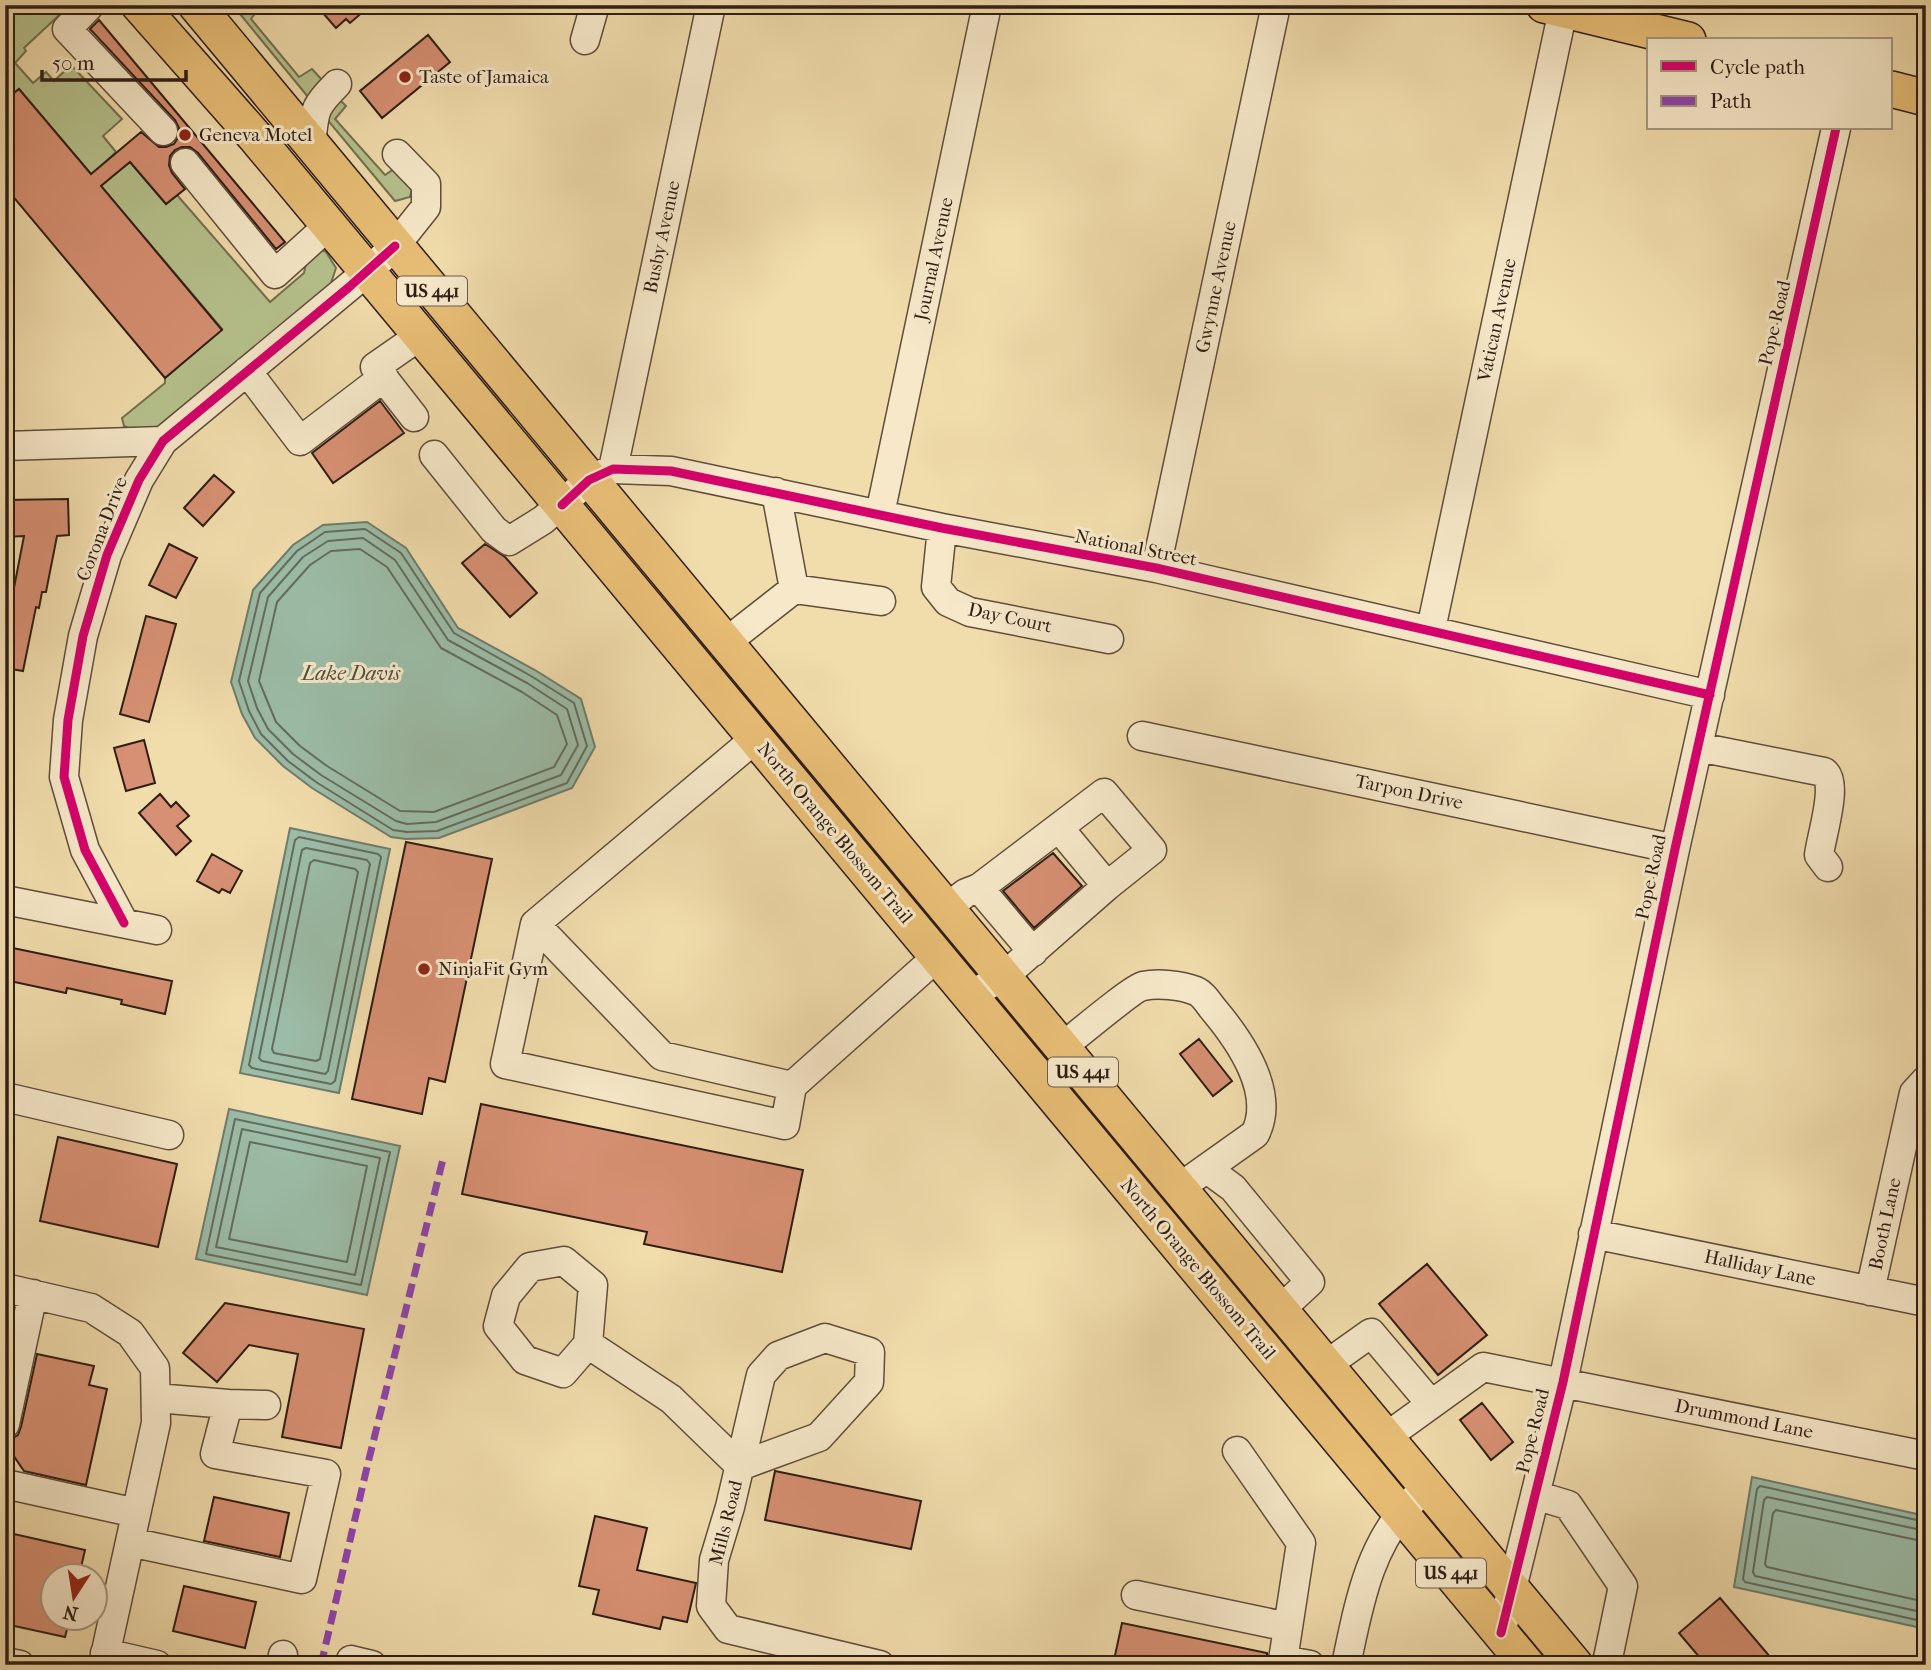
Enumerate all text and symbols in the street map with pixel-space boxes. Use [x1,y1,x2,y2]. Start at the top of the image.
scale bar [42,38,186,82]
legend [1647,38,1892,130]
text: 50 m [52,51,95,75]
text: Cycle path [1710,55,1805,79]
place label: Taste of Jamaica [419,66,549,88]
marker: Taste of Jamaica [397,69,413,85]
text: Path [1710,89,1752,113]
place label: Geneva Motel [199,124,312,146]
marker: Geneva Motel [177,127,193,143]
street label: Busby Avenue [639,178,685,296]
street label: Journal Avenue [910,195,958,325]
street label: Gwynne Avenue [1191,219,1241,355]
street label: Vatican Avenue [1473,256,1521,385]
road number: US 441 [397,276,467,306]
street label: Pope Road [1755,278,1796,368]
street label: Corona Drive [72,474,132,584]
street label: National Street [1073,525,1199,571]
street label: Day Court [966,598,1054,638]
water label: Lake Davis [300,661,401,685]
street label: North Orange Blossom Trail [753,738,917,928]
street label: Tarpon Drive [1353,770,1465,814]
street label: Pope Road [1631,832,1671,922]
place label: NinjaFit Gym [438,958,548,980]
marker: NinjaFit Gym [416,961,432,977]
road number: US 441 [1048,1058,1118,1086]
street label: North Orange Blossom Trail [1116,1174,1280,1364]
street label: Booth Lane [1864,1176,1906,1272]
street label: Halliday Lane [1702,1245,1818,1291]
street label: Pope Road [1512,1386,1554,1476]
street label: Drummond Lane [1673,1395,1815,1443]
street label: Mills Road [705,1478,747,1568]
road number: US 441 [1416,1558,1486,1588]
north arrow [38,1562,108,1632]
text: N [61,1600,80,1625]

